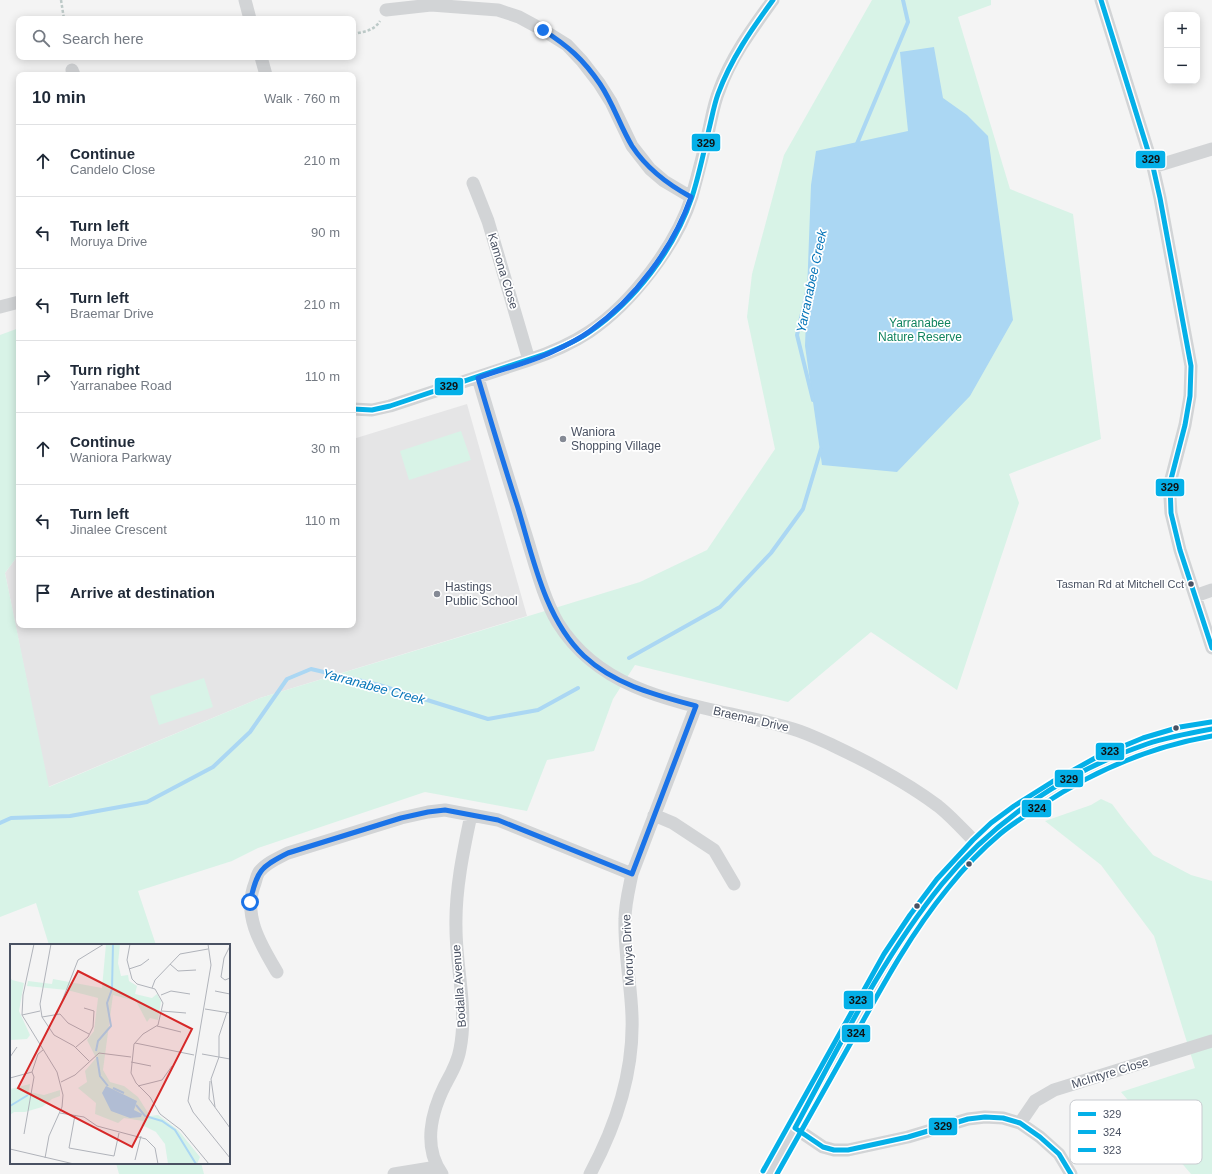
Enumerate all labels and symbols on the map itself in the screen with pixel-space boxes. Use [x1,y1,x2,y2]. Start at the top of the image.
route end [534,21,552,39]
line badge: 329 [691,133,721,152]
text: 329 [697,137,715,149]
line badge: 329 [1135,150,1166,169]
text: 329 [1142,153,1160,165]
water label: Yarranabee Creek [793,227,830,334]
street label: Kamona Close [485,231,521,311]
park label: Yarranabee Nature Reserve [878,316,962,344]
line badge: 329 [434,377,464,396]
text: 329 [440,380,458,392]
place label: Waniora Shopping Village [571,425,661,453]
marker: Waniora Shopping Village [558,434,568,444]
line badge: 329 [1155,478,1185,497]
text: 329 [1161,481,1179,493]
place label: Tasman Rd at Mitchell Cct [1056,578,1184,590]
marker: Tasman Rd at Mitchell Cct [1186,579,1196,589]
place label: Hastings Public School [445,580,518,608]
marker: Hastings Public School [432,589,442,599]
water label: Yarranabee Creek [321,666,428,708]
street label: Braemar Drive [712,703,791,735]
unlabelled marker [1171,723,1181,733]
line badge: 323 [1095,742,1125,761]
text: 323 [1101,745,1119,757]
line badge: 329 [1054,769,1084,788]
text: 329 [1060,773,1078,785]
line badge: 324 [1021,799,1052,818]
text: 324 [1028,802,1047,814]
unlabelled marker [964,859,974,869]
route start [241,893,259,911]
unlabelled marker [912,901,922,911]
street label: Moruya Drive [619,914,637,986]
inset map [10,944,230,1164]
street label: Bodalla Avenue [449,944,469,1028]
line badge: 323 [843,990,874,1010]
text: 323 [849,994,867,1006]
line badge: 324 [841,1024,871,1043]
text: 324 [847,1027,866,1039]
street label: McIntyre Close [1070,1055,1151,1091]
legend [1070,1100,1202,1164]
text: 329 [1103,1108,1121,1120]
line badge: 329 [928,1117,958,1136]
text: 329 [934,1120,952,1132]
text: 324 [1103,1126,1121,1138]
text: 323 [1103,1144,1121,1156]

